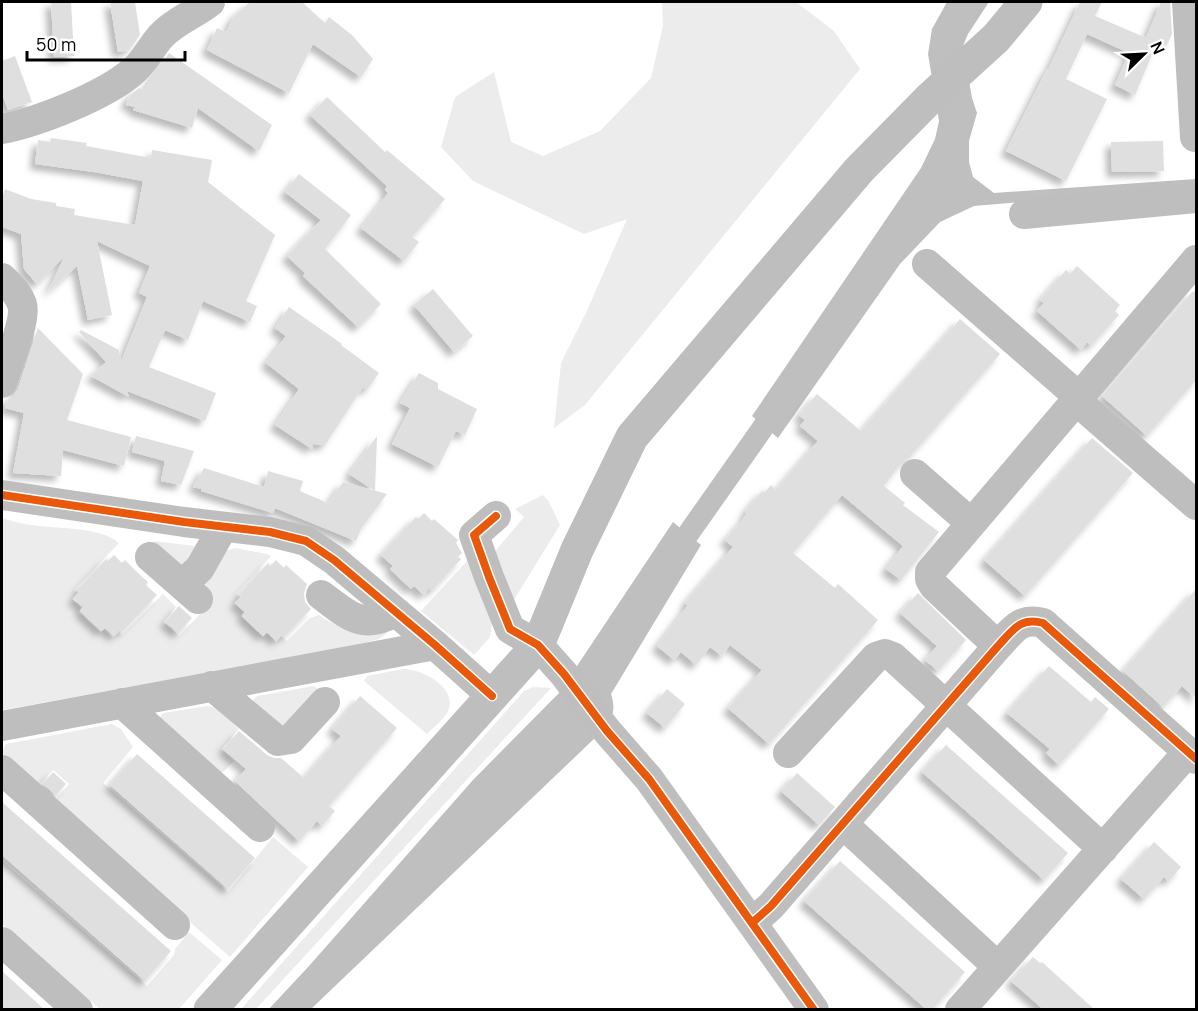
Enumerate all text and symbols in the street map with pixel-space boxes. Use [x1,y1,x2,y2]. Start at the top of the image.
scale bar [27,24,184,62]
north arrow [1114,24,1174,84]
text: 50 m [36,32,76,56]
text: N [1145,38,1170,58]

